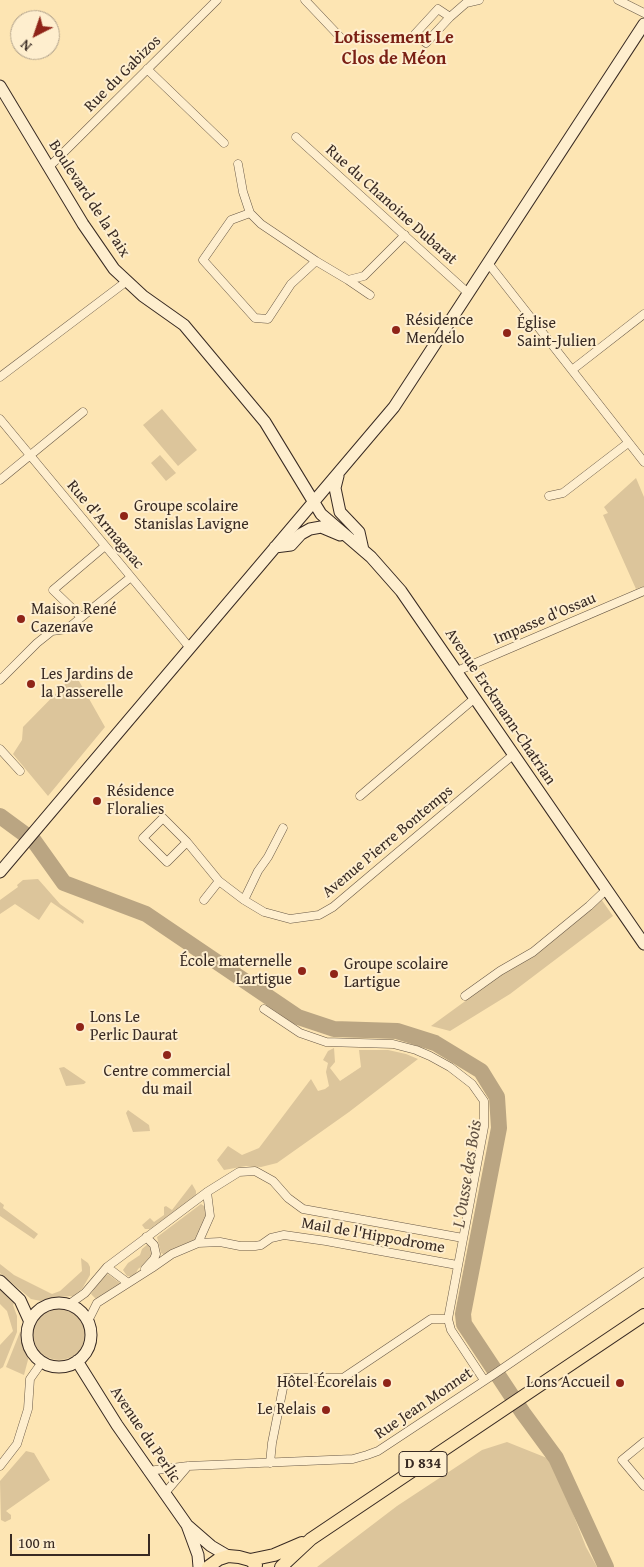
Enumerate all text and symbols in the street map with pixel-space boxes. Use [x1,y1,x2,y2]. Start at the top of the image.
north arrow [10,10,60,60]
district label: Lotissement Le Clos de Méon [334,27,454,70]
street label: Rue du Gabizos [81,32,165,116]
text: N [16,35,36,56]
street label: Boulevard de la Paix [44,137,134,261]
street label: Rue du Chanoine Dubarat [321,141,461,269]
place label: Résidence Mendelo [406,311,473,349]
place label: Église Saint-Julien [517,314,596,352]
marker: Résidence Mendelo [390,324,402,336]
marker: Église Saint-Julien [501,327,513,339]
street label: Rue d'Armagnac [62,477,148,573]
place label: Groupe scolaire Stanislas Lavigne [134,497,249,535]
marker: Groupe scolaire Stanislas Lavigne [118,510,130,522]
street label: Impasse d'Ossau [491,589,599,649]
place label: Maison René Cazenave [31,600,116,638]
marker: Maison René Cazenave [15,613,27,625]
street label: Avenue Erckmann-Chatrian [440,625,560,789]
place label: Les Jardins de la Passerelle [41,665,133,703]
marker: Les Jardins de la Passerelle [25,678,37,690]
place label: Résidence Floralies [107,782,174,820]
street label: Avenue Pierre Bontemps [319,782,457,902]
marker: Résidence Floralies [91,795,103,807]
place label: École maternelle Lartigue [180,952,292,990]
place label: Groupe scolaire Lartigue [344,955,448,993]
marker: École maternelle Lartigue [296,965,308,977]
marker: Groupe scolaire Lartigue [328,968,340,980]
place label: Lons Le Perlic Daurat [90,1008,178,1046]
marker: Lons Le Perlic Daurat [74,1021,86,1033]
marker: Centre commercial du mail [161,1049,173,1061]
place label: Centre commercial du mail [103,1062,231,1100]
water label: L'Ousse des Bois [449,1118,487,1230]
street label: Mail de l'Hippodrome [300,1214,446,1258]
street label: Rue Jean Monnet [371,1364,477,1444]
place label: Hôtel Écorelais [277,1373,377,1393]
place label: Lons Accueil [526,1373,610,1393]
marker: Hôtel Écorelais [381,1377,393,1389]
marker: Lons Accueil [614,1377,626,1389]
street label: Avenue du Perlic [106,1383,184,1487]
place label: Le Relais [258,1400,316,1420]
marker: Le Relais [320,1404,332,1416]
road number: D 834 [399,1452,447,1476]
scale bar [12,1524,152,1556]
text: 100 m [18,1532,55,1553]

